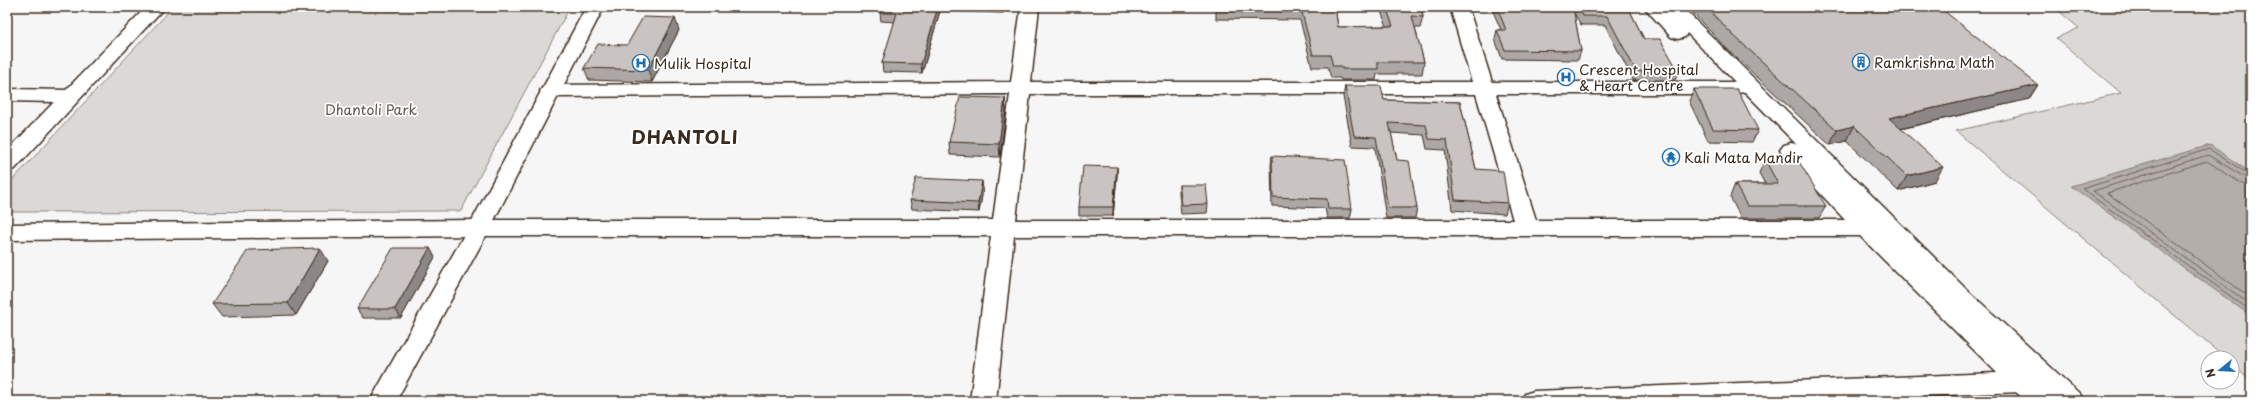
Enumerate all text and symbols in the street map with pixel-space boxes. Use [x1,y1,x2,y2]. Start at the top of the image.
building icon: Ramkrishna Math [1851,52,1871,72]
place label: Ramkrishna Math [1874,52,1995,73]
hospital icon: Mulik Hospital [631,53,651,73]
place label: Mulik Hospital [654,53,752,74]
place label: Crescent Hospital & Heart Centre [1579,59,1699,96]
hospital icon: Crescent Hospital & Heart Centre [1556,67,1576,87]
park label: Dhantoli Park [325,99,417,120]
district label: DHANTOLI [631,123,739,150]
temple icon: Kali Mata Mandir [1661,147,1681,167]
place label: Kali Mata Mandir [1684,147,1803,168]
north arrow [2200,350,2240,390]
text: N [2200,366,2219,380]

